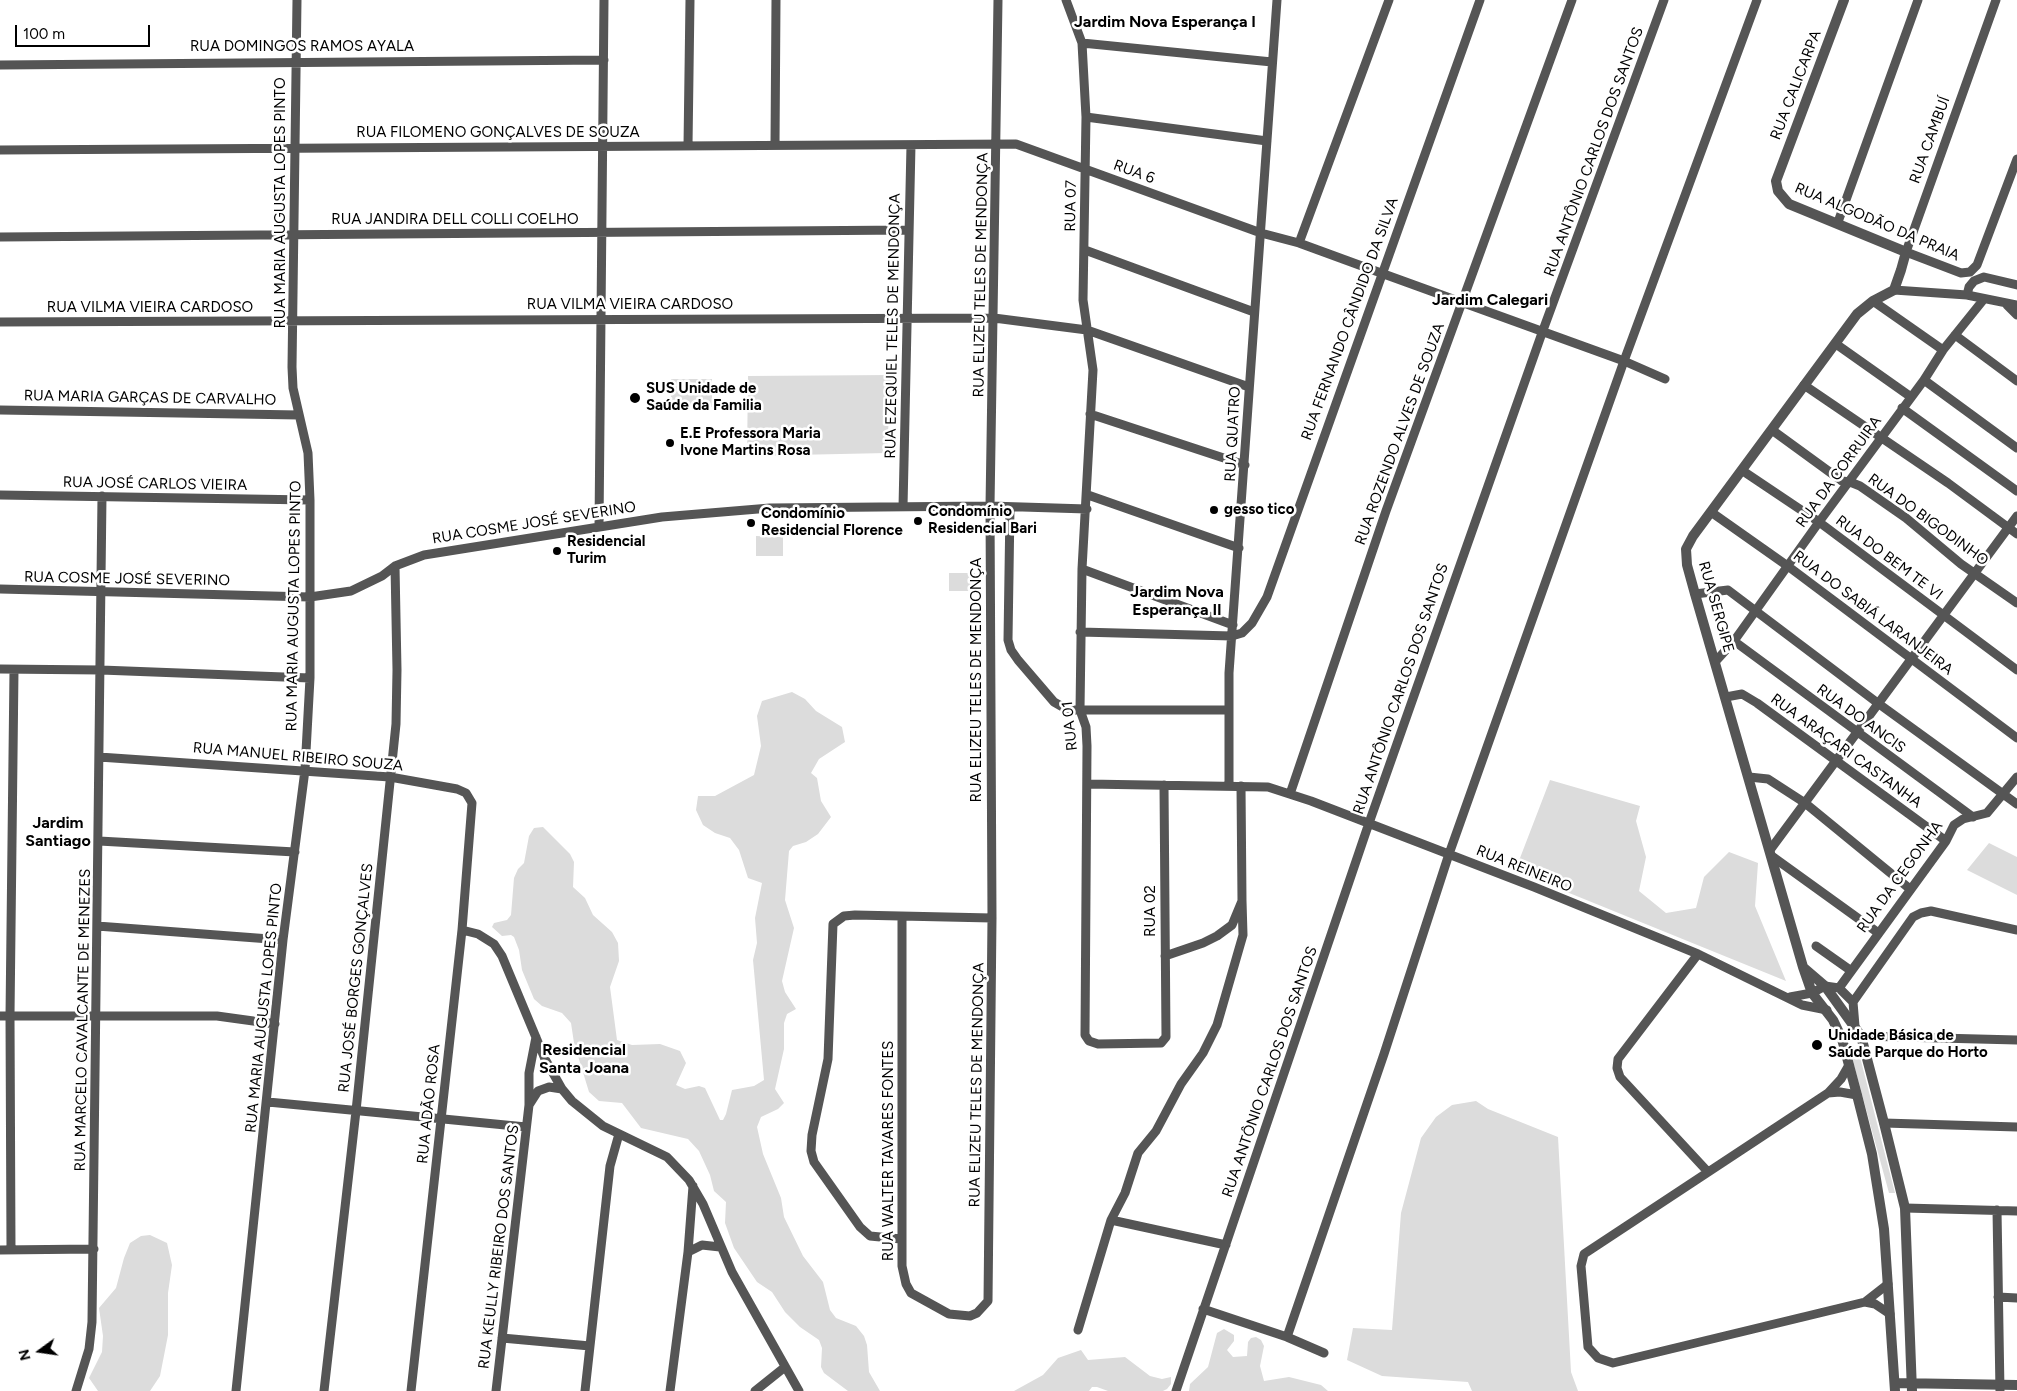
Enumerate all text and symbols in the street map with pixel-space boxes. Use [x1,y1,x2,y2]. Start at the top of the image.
district label: Jardim Nova Esperança I [1074,12,1256,32]
scale bar [18,15,152,47]
text: 100 m [23,25,65,43]
street label: RUA ANTÔNIO CARLOS DOS SANTOS [1540,25,1648,279]
street label: RUA CALICARPA [1767,28,1825,142]
street label: RUA DOMINGOS RAMOS AYALA [190,38,414,56]
street label: RUA MARIA AUGUSTA LOPES PINTO [272,77,290,329]
street label: RUA CAMBUÍ [1906,94,1954,186]
street label: RUA FILOMENO GONÇALVES DE SOUZA [356,124,640,142]
street label: RUA ELIZEU TELES DE MENDONÇA [970,152,992,398]
street label: RUA 6 [1111,156,1157,188]
street label: RUA ALGODÃO DA PRAIA [1792,179,1962,265]
street label: RUA 07 [1062,180,1080,232]
street label: RUA EZEQUIEL TELES DE MENDONÇA [882,193,904,459]
street label: RUA FERNANDO CÂNDIDO DA SILVA [1298,195,1402,443]
street label: RUA JANDIRA DELL COLLI COELHO [331,211,579,229]
district label: Jardim Calegari [1432,290,1548,310]
street label: RUA VILMA VIEIRA CARDOSO [527,296,733,314]
street label: RUA VILMA VIEIRA CARDOSO [47,299,253,317]
street label: RUA ROZENDO ALVES DE SOUZA [1351,321,1449,547]
place label: SUS Unidade de Saúde da Familia [646,380,762,415]
street label: RUA QUATRO [1222,386,1244,482]
street label: RUA MARIA GARÇAS DE CARVALHO [24,387,276,409]
marker: SUS Unidade de Saúde da Familia [628,391,642,405]
street label: RUA DA CORRUIRA [1792,413,1886,531]
place label: E.E Professora Maria Ivone Martins Rosa [680,425,821,460]
marker: E.E Professora Maria Ivone Martins Rosa [664,437,676,449]
street label: RUA DO BIGODINHO [1864,470,1992,570]
street label: RUA JOSÉ CARLOS VIEIRA [63,473,247,495]
street label: RUA MARIA AUGUSTA LOPES PINTO [283,480,305,732]
street label: RUA COSME JOSÉ SEVERINO [431,498,637,548]
place label: gesso tico [1224,501,1294,519]
place label: Condomínio Residencial Bari [928,503,1037,538]
marker: gesso tico [1208,504,1220,516]
place label: Condomínio Residencial Florence [761,505,903,540]
street label: RUA DO BEM TE VI [1832,512,1946,604]
marker: Condomínio Residencial Bari [912,515,924,527]
marker: Condomínio Residencial Florence [745,517,757,529]
place label: Residencial Turim [567,533,645,568]
marker: Residencial Turim [551,545,563,557]
street label: RUA DO SABIÁ LARANJEIRA [1790,547,1956,679]
street label: RUA ELIZEU TELES DE MENDONÇA [968,558,986,802]
street label: RUA SERGIPE [1694,559,1738,655]
street label: RUA ANTÔNIO CARLOS DOS SANTOS [1350,561,1452,817]
street label: RUA COSME JOSÉ SEVERINO [24,568,230,590]
district label: Jardim Nova Esperança II [1130,582,1224,620]
street label: RUA DO ANCIS [1813,681,1909,757]
street label: RUA ARAÇARI CASTANHA [1767,690,1925,812]
street label: RUA 01 [1058,700,1082,752]
street label: RUA MANUEL RIBEIRO SOUZA [192,739,404,775]
district label: Jardim Santiago [25,813,91,851]
street label: RUA DA CEGONHA [1853,818,1947,936]
street label: RUA REINEIRO [1473,842,1575,896]
street label: RUA JOSÉ BORGES GONÇALVES [335,863,377,1093]
street label: RUA MARCELO CAVALCANTE DE MENEZES [71,868,95,1172]
street label: RUA MARIA AUGUSTA LOPES PINTO [242,882,286,1134]
street label: RUA 02 [1142,885,1160,937]
street label: RUA ANTÔNIO CARLOS DOS SANTOS [1219,944,1321,1200]
street label: RUA ELIZEU TELES DE MENDONÇA [966,962,988,1208]
place label: Unidade Básica de Saúde Parque do Horto [1828,1027,1988,1062]
marker: Unidade Básica de Saúde Parque do Horto [1810,1038,1824,1052]
district label: Residencial Santa Joana [539,1040,629,1078]
street label: RUA WALTER TAVARES FONTES [880,1041,898,1261]
street label: RUA ADÃO ROSA [414,1043,444,1165]
street label: RUA KEULLY RIBEIRO DOS SANTOS [475,1124,523,1370]
north arrow [15,1326,65,1376]
text: N [15,1347,35,1362]

